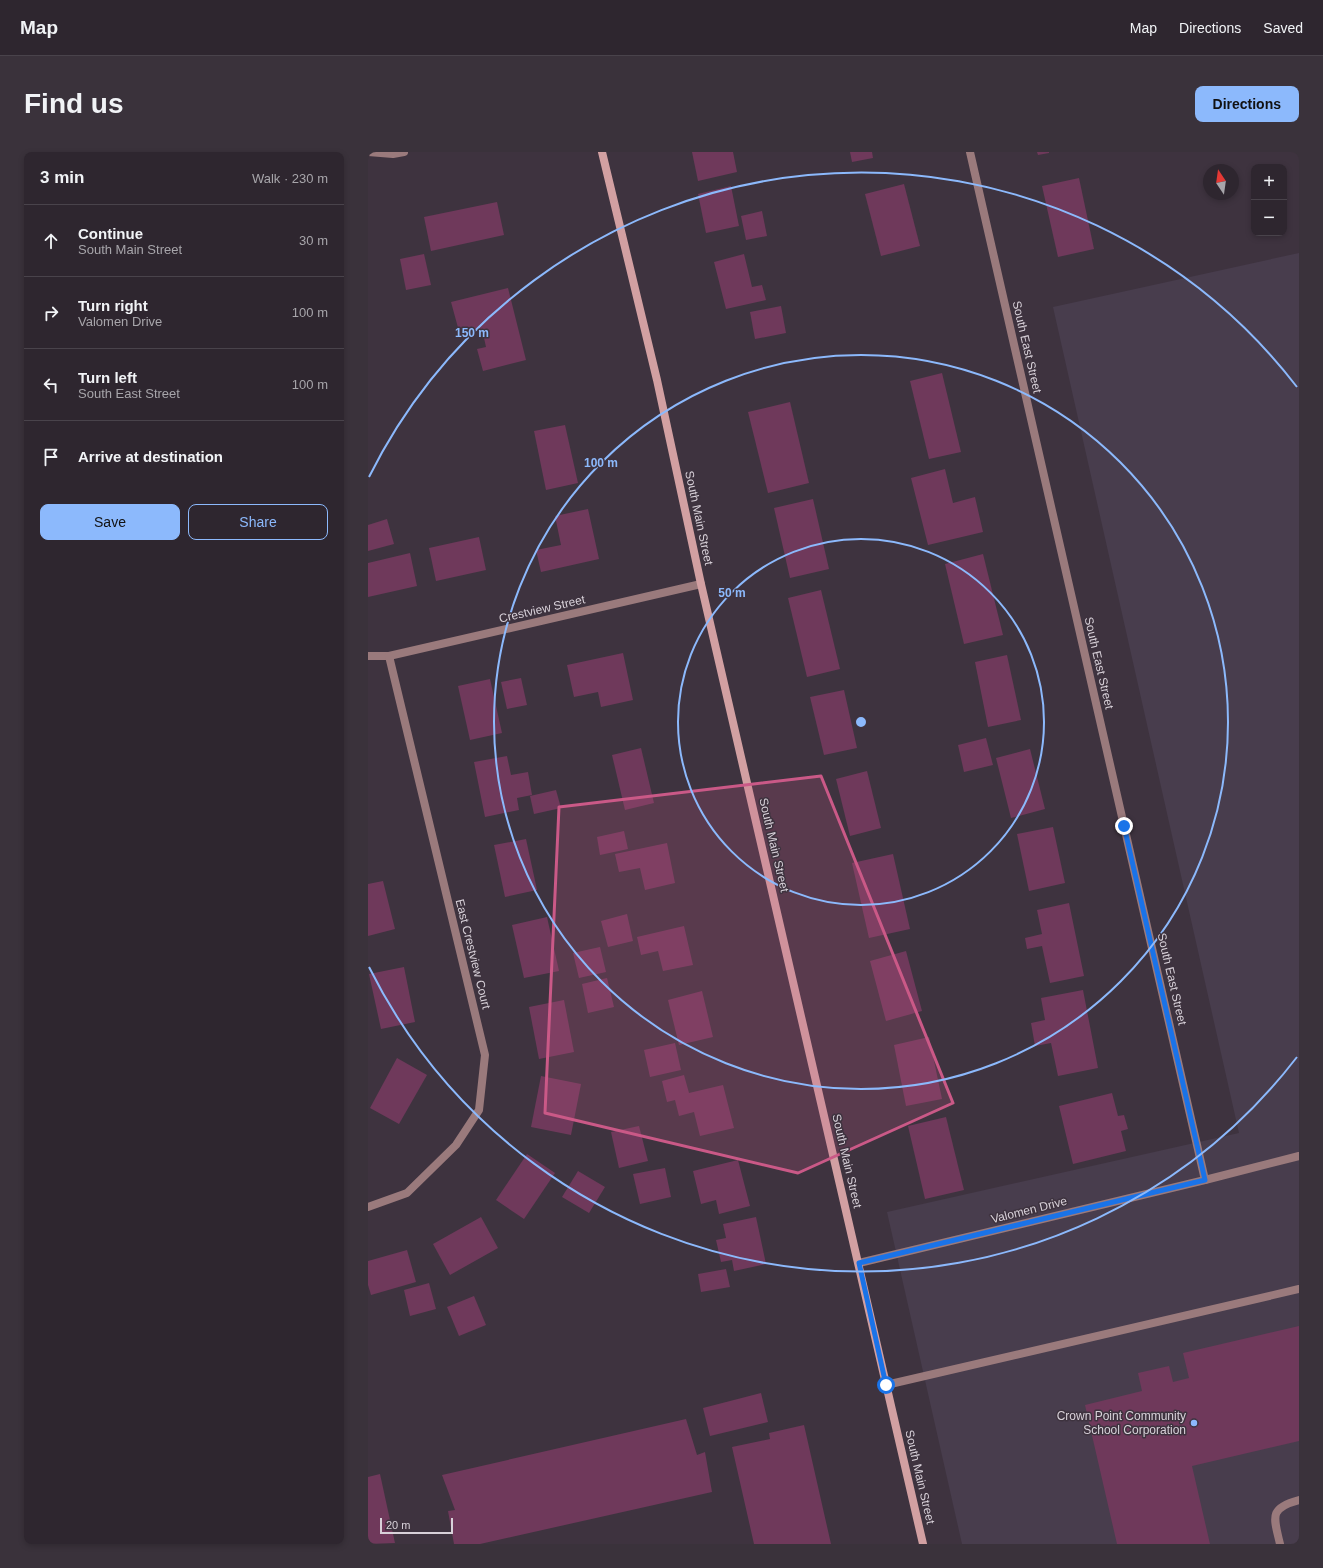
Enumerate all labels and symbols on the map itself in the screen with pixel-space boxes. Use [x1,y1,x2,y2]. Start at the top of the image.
north arrow [1203,164,1239,200]
street label: South East Street [1010,300,1045,395]
text: 150 m [455,326,489,340]
text: 100 m [584,456,618,470]
street label: South Main Street [682,470,716,567]
text: 50 m [718,586,746,600]
street label: Crestview Street [498,592,587,626]
street label: South East Street [1082,616,1117,711]
centre of rings [854,715,868,729]
street label: South Main Street [756,797,792,894]
route end [1115,817,1133,835]
street label: East Crestview Court [453,898,494,1011]
street label: South East Street [1155,932,1190,1027]
street label: South Main Street [829,1113,865,1210]
street label: Valomen Drive [990,1194,1069,1226]
route start [877,1376,895,1394]
place label: Crown Point Community School Corporation [1057,1409,1186,1437]
marker: Crown Point Community School Corporation [1189,1418,1199,1428]
street label: South Main Street [902,1429,938,1526]
scale bar [380,1516,453,1535]

